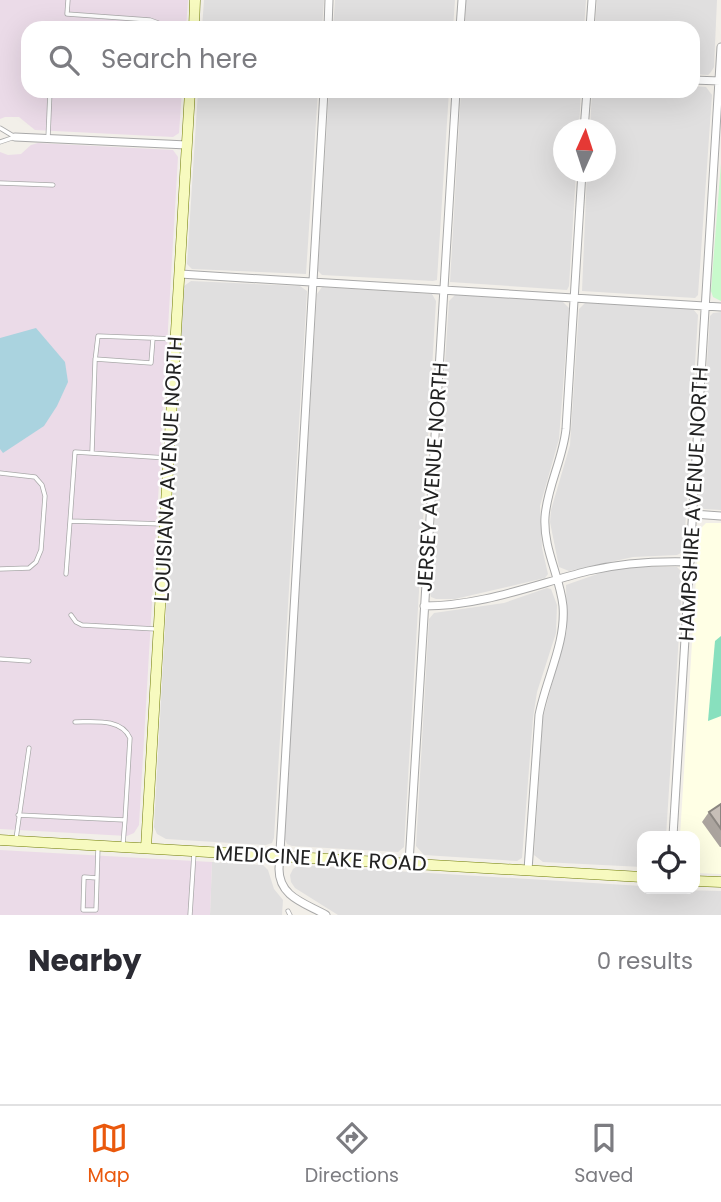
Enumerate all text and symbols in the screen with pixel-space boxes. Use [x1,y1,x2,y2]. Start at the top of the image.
search box [21,21,700,98]
icon: search [45,41,83,79]
text: Search here [101,41,258,77]
north arrow [553,119,616,182]
street label: LOUISIANA AVENUE NORTH [147,336,189,602]
street label: JERSEY AVENUE NORTH [410,361,454,593]
street label: HAMPSHIRE AVENUE NORTH [671,366,715,642]
map controls [637,831,700,894]
button: locate [637,831,700,894]
street label: MEDICINE LAKE ROAD [214,838,428,878]
text: Nearby [28,939,142,982]
text: 0 results [597,945,693,977]
tab: Map [88,1119,130,1190]
tab: Directions [305,1119,399,1190]
tab: Saved [574,1119,633,1190]

